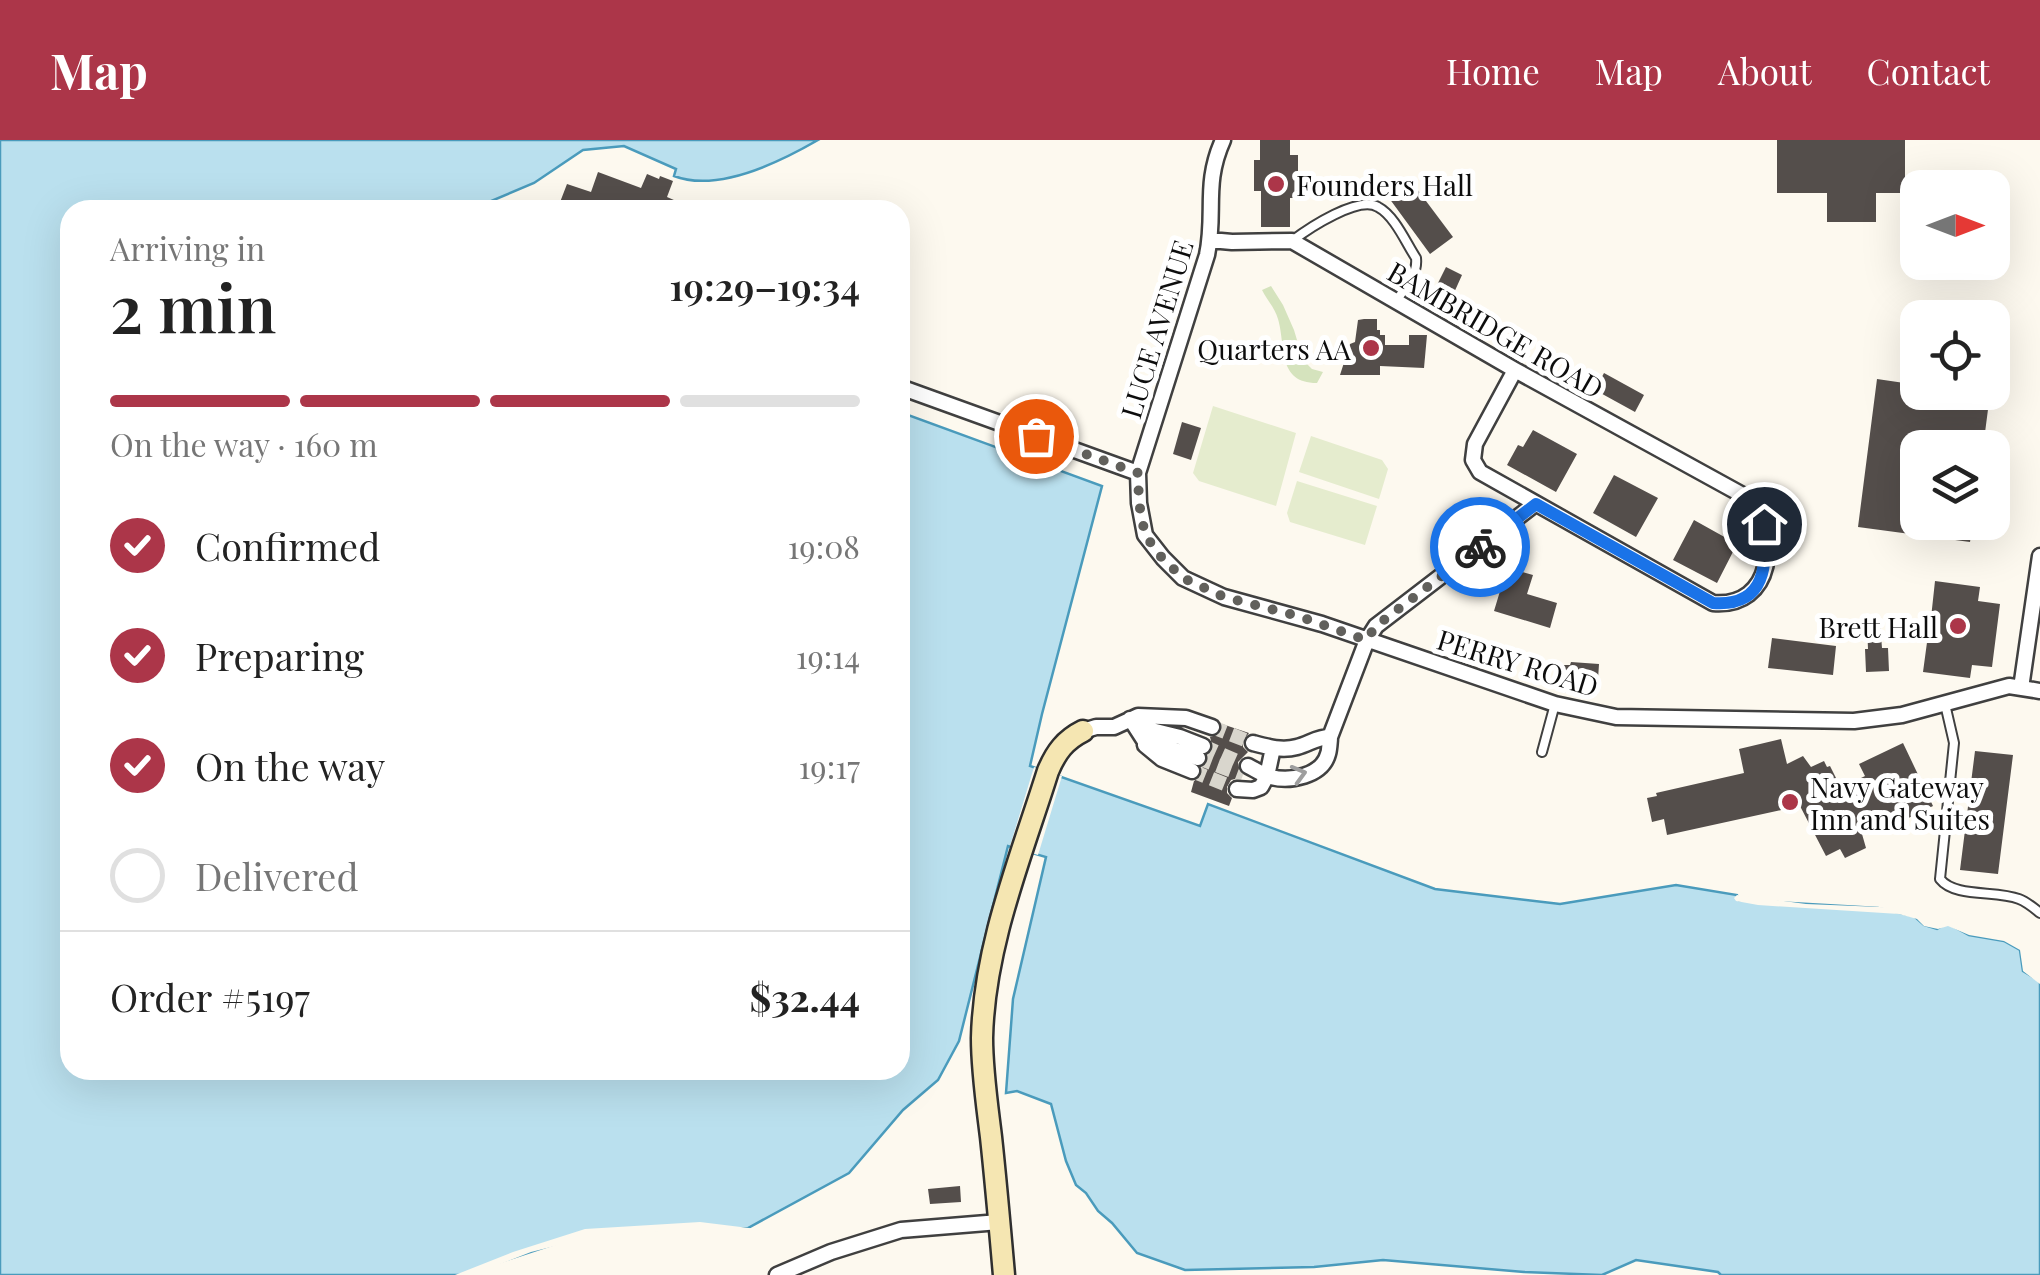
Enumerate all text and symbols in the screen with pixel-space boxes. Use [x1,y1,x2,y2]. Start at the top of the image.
text: Map [50,38,148,102]
text: Home [1446,47,1540,94]
text: Map [1595,47,1663,94]
text: About [1718,47,1812,94]
text: Contact [1867,47,1990,94]
place label: Founders Hall [1296,166,1473,203]
north arrow [1900,170,2010,280]
map controls [1900,170,2010,540]
marker: Founders Hall [1265,173,1287,195]
text: Arriving in [110,226,265,269]
street label: LUCE AVENUE [1111,235,1201,423]
street label: BAMBRIDGE ROAD [1381,252,1611,406]
text: 19:29–19:34 [669,260,860,311]
text: 2 min [110,263,276,349]
button: locate [1900,300,2010,410]
place label: Quarters AA [1197,330,1351,367]
marker: Quarters AA [1360,337,1382,359]
pin [994,394,1079,479]
icon: bag [1009,409,1064,464]
text: On the way · 160 m [110,422,378,465]
button: layers [1900,430,2010,540]
pin [1722,482,1807,567]
courier [1430,497,1530,597]
icon: home [1737,497,1792,552]
icon: check [110,518,165,573]
text: Confirmed [195,520,380,571]
icon: bike [1453,520,1508,575]
text: 19:08 [788,524,860,567]
place label: Brett Hall [1818,608,1938,645]
marker: Brett Hall [1947,615,1969,637]
street label: PERRY ROAD [1433,620,1603,704]
icon: check [110,628,165,683]
text: Preparing [195,630,364,681]
text: 19:14 [796,634,860,677]
icon: check [110,738,165,793]
text: On the way [195,740,385,791]
text: 19:17 [799,744,860,787]
one-way arrow [1290,764,1308,785]
place label: Navy Gateway Inn and Suites [1810,768,1990,837]
marker: Navy Gateway Inn and Suites [1779,791,1801,813]
text: Delivered [195,850,359,901]
text: Order #5197 [110,971,310,1022]
text: $32.44 [750,971,860,1022]

